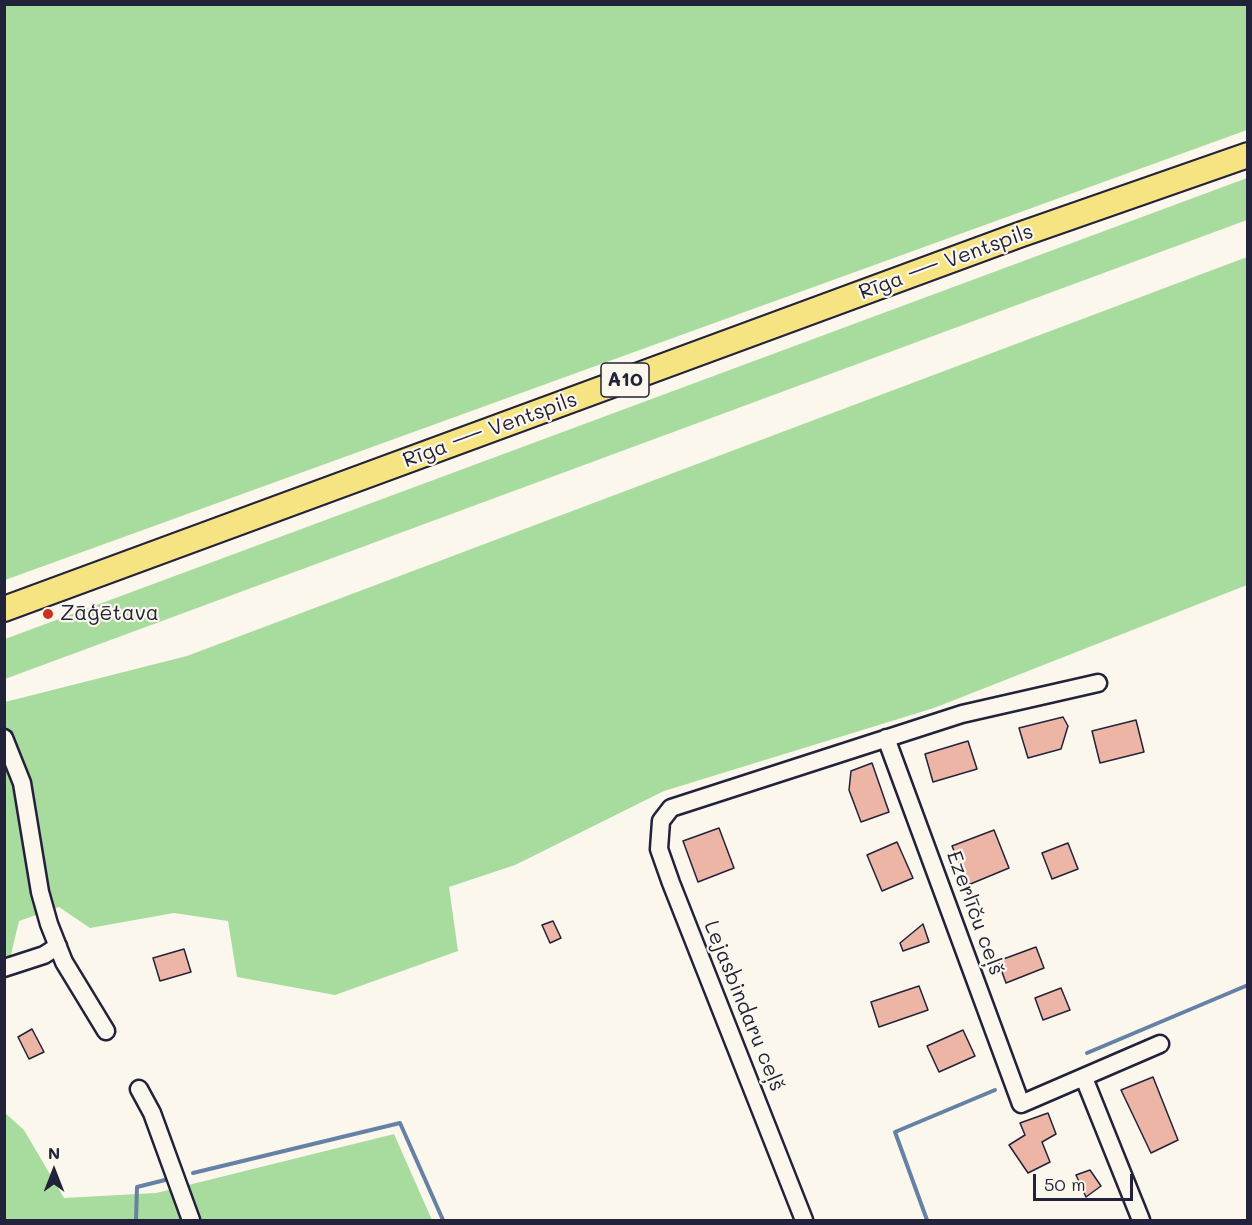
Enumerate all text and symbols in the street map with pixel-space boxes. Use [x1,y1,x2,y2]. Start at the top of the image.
street label: Rīga — Ventspils [855,219,1037,305]
road number: A10 [601,363,649,397]
street label: Rīga — Ventspils [399,387,581,473]
place label: Zāģētava [60,601,159,627]
marker: Zāģētava [41,607,55,621]
street label: Ezerlīču ceļš [941,847,1009,979]
street label: Lejasbindaru ceļš [698,917,790,1095]
north arrow [24,1141,84,1201]
text: N [48,1142,60,1163]
scale bar [1036,1162,1136,1200]
text: 50 m [1044,1172,1086,1196]

